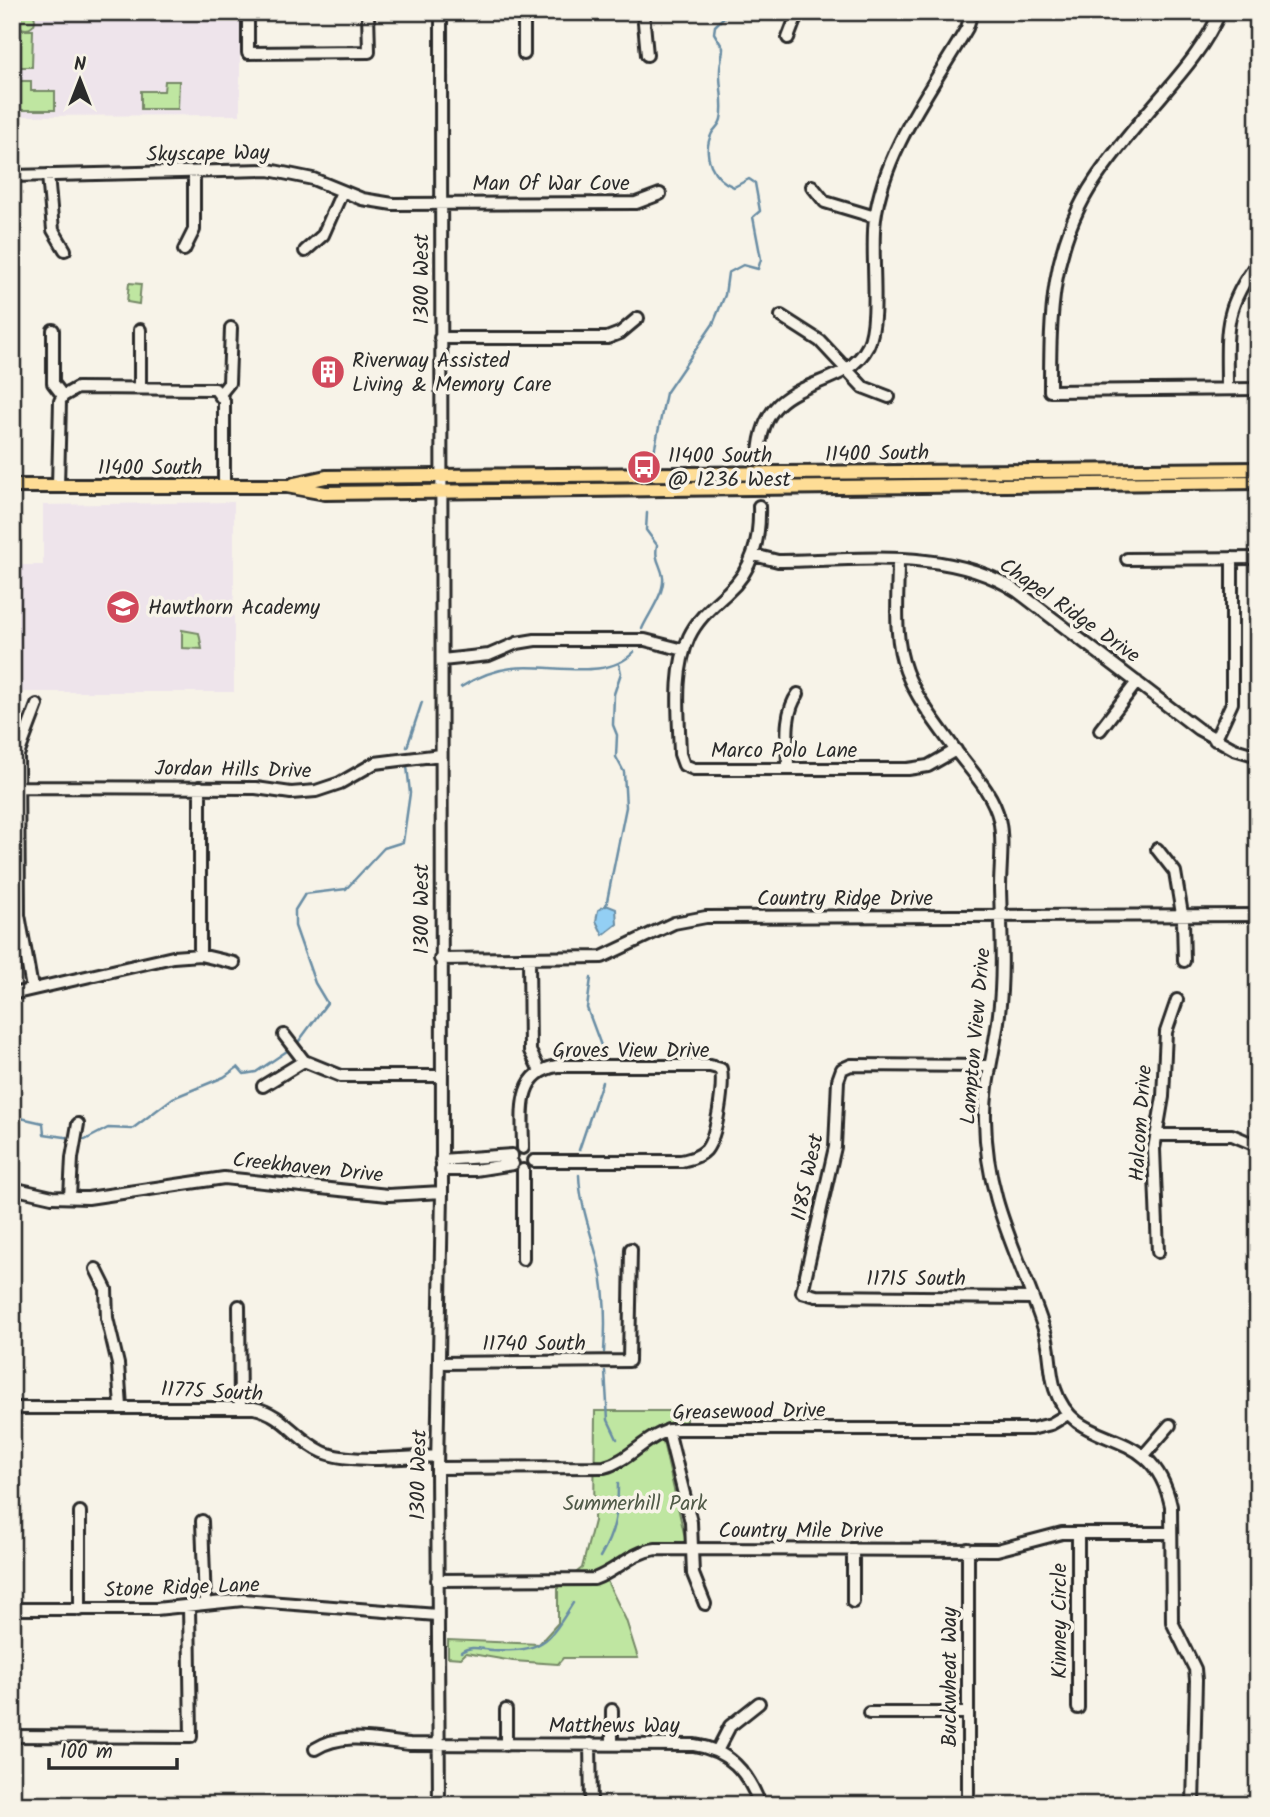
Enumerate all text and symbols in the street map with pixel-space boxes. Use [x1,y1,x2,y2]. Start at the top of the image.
north arrow [46,46,116,116]
text: N [74,50,86,80]
street label: Skyscape Way [146,137,270,172]
street label: Man Of War Cove [472,168,630,201]
street label: 1300 West [406,233,439,324]
place label: Riverway Assisted Living & Memory Care [352,345,552,402]
building icon: Riverway Assisted Living & Memory Care [309,353,347,391]
street label: 11400 South [825,437,929,472]
place label: 11400 South @ 1236 West [668,440,791,497]
bus stop icon: 11400 South @ 1236 West [625,448,663,486]
street label: 11400 South [98,452,202,485]
street label: Chapel Ridge Drive [992,550,1147,673]
school or university icon: Hawthorn Academy [104,588,142,626]
place label: Hawthorn Academy [148,592,320,625]
street label: Marco Polo Lane [711,735,858,768]
street label: Jordan Hills Drive [154,753,312,788]
street label: 1300 West [406,863,439,954]
street label: Country Ridge Drive [757,883,934,916]
street label: Lampton View Drive [952,946,1001,1126]
street label: Groves View Drive [553,1035,710,1068]
street label: Halcom Drive [1121,1063,1162,1183]
street label: 1185 West [783,1130,834,1224]
street label: Creekhaven Drive [231,1144,385,1193]
street label: 11715 South [866,1263,966,1296]
street label: 11740 South [482,1328,586,1361]
street label: 11775 South [160,1373,264,1412]
street label: Greasewood Drive [672,1395,827,1430]
street label: 1300 West [402,1428,437,1521]
park label: Summerhill Park [563,1488,707,1521]
street label: Country Mile Drive [718,1515,884,1548]
street label: Kinney Circle [1044,1562,1077,1679]
street label: Stone Ridge Lane [104,1569,261,1608]
street label: Buckwheat Way [934,1607,967,1747]
street label: Matthews Way [549,1710,680,1743]
scale bar [49,1726,177,1770]
text: 100 m [60,1736,113,1769]

